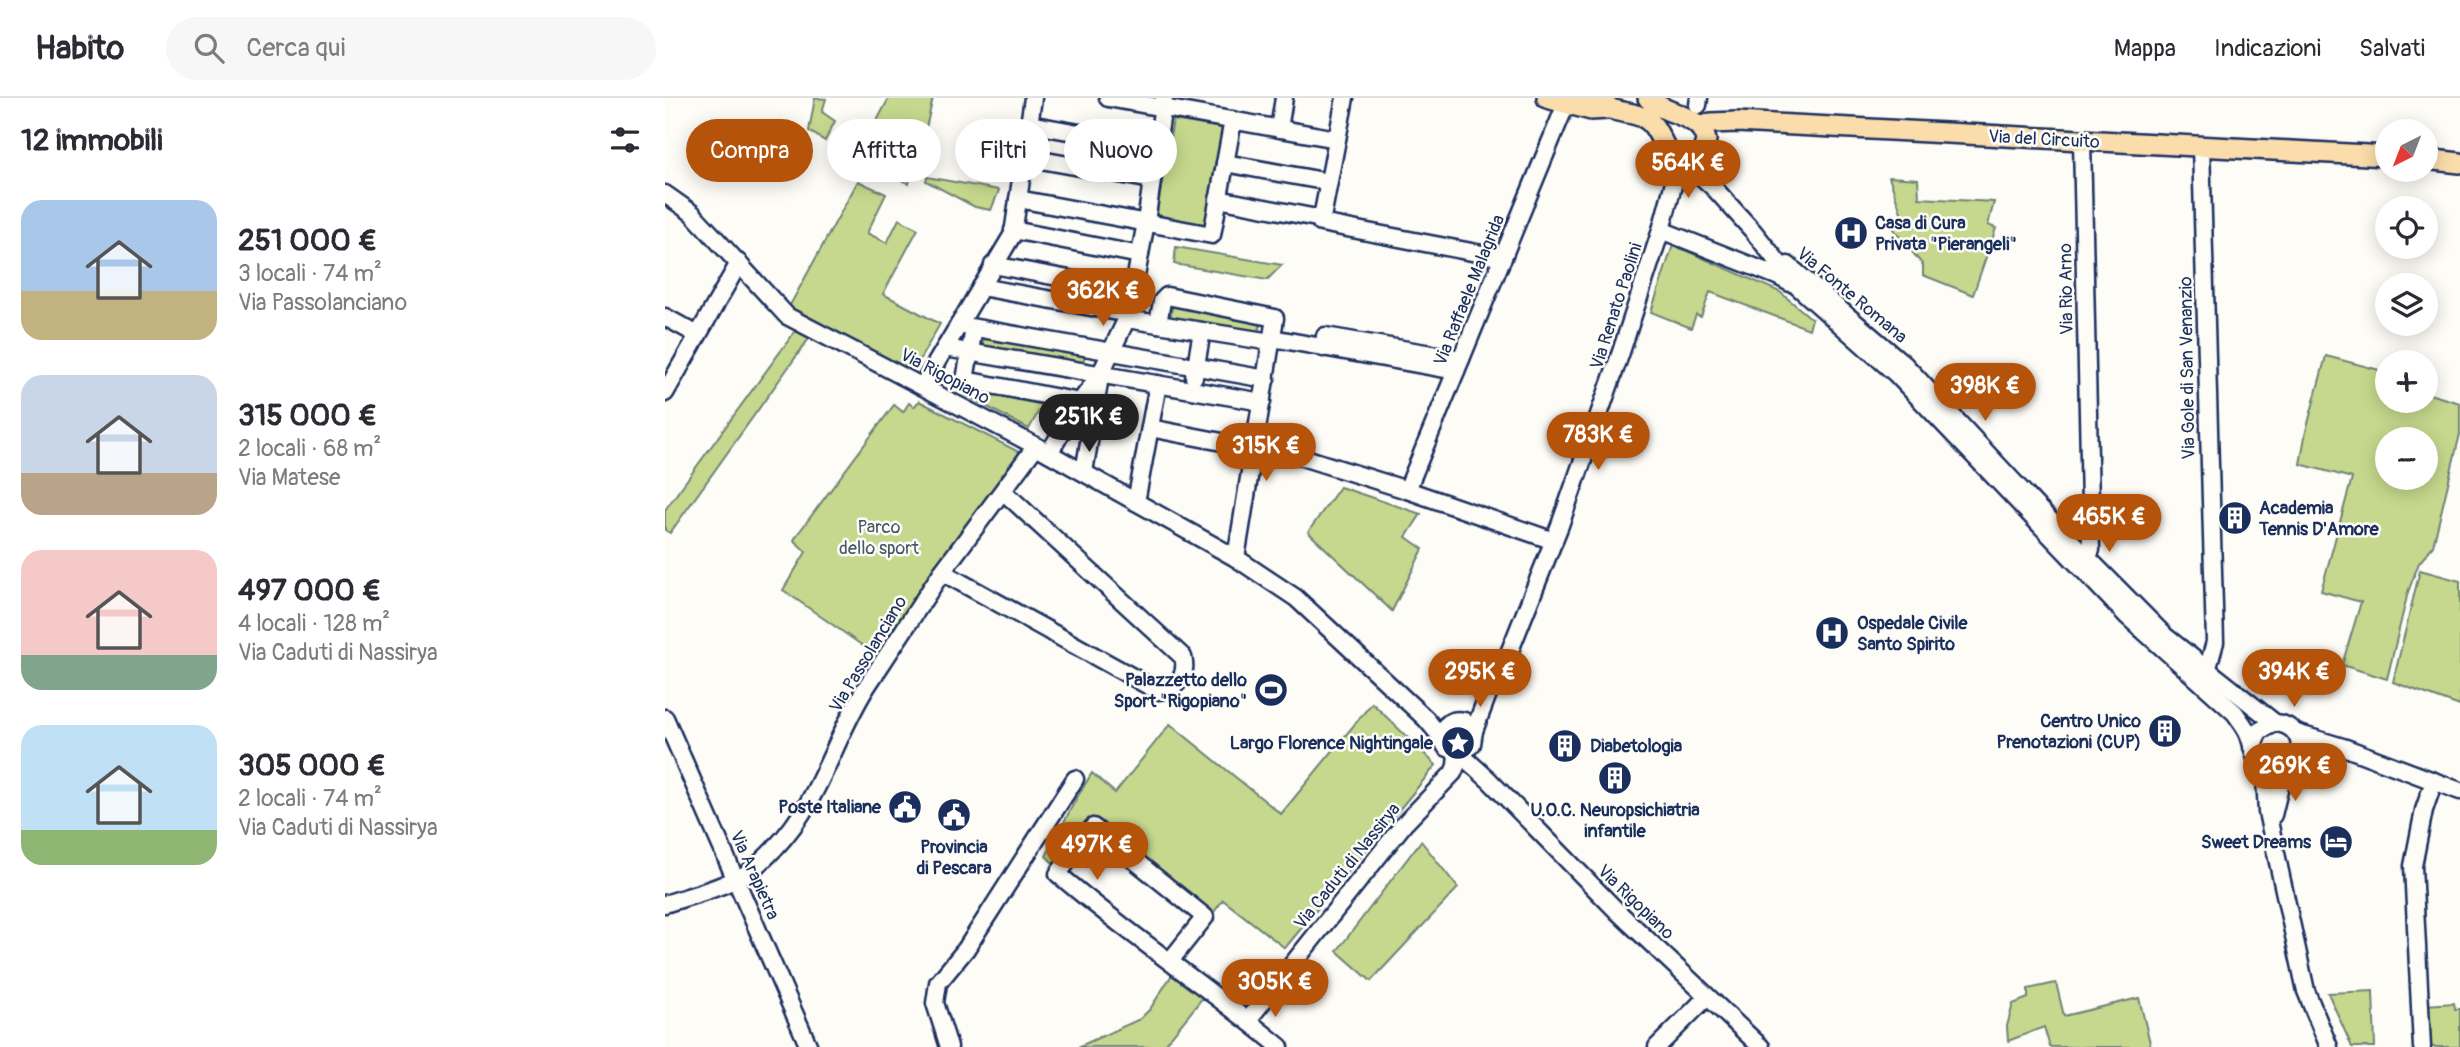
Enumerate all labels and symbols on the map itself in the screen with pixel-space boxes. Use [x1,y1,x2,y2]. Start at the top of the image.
north arrow [2375,119,2438,182]
street label: Via del Circuito [1988,125,2101,154]
pin: 564K € [1631,140,1745,200]
street label: Via Raffaele Malagrida [1429,211,1510,369]
place label: Casa di Cura Privata "Pierangeli" [1875,212,2017,256]
hospital icon: Casa di Cura Privata "Pierangeli" [1832,214,1870,252]
street label: Via Renato Paolini [1585,240,1648,372]
street label: Via Fonte Romana [1792,242,1912,348]
street label: Via Rio Arno [2054,243,2079,335]
pin: 362K € [1046,268,1160,328]
street label: Via Gole di San Venanzio [2174,276,2201,460]
street label: Via Rigopiano [896,343,994,410]
pin: 398K € [1928,364,2042,423]
pin: 251K € [1032,394,1146,454]
pin: 783K € [1541,412,1655,472]
pin: 315K € [1209,424,1323,483]
pin: 465K € [2052,494,2166,554]
place label: Academia Tennis D'Amore [2258,497,2380,541]
building icon: Academia Tennis D'Amore [2216,499,2254,537]
park label: Parco dello sport [839,516,920,560]
street label: Via Passolanciano [824,591,913,717]
place label: Ospedale Civile Santo Spirito [1857,612,1969,656]
hospital icon: Ospedale Civile Santo Spirito [1813,614,1851,652]
pin: 295K € [1423,650,1537,709]
pin: 394K € [2237,650,2351,709]
place label: Palazzetto dello Sport "Rigopiano" [1114,669,1247,713]
sports icon: Palazzetto dello Sport "Rigopiano" [1252,671,1290,709]
place label: Centro Unico Prenotazioni (CUP) [1997,710,2141,754]
building icon: Centro Unico Prenotazioni (CUP) [2146,712,2184,750]
place icon: Largo Florence Nightingale [1439,724,1477,762]
building icon: Diabetologia [1546,727,1584,765]
place label: Largo Florence Nightingale [1230,732,1434,755]
place label: Diabetologia [1590,735,1683,758]
pin: 269K € [2238,744,2352,803]
building icon: U.O.C. Neuropsichiatria infantile [1596,759,1634,797]
public building icon: Poste Italiane [886,788,924,826]
place label: Poste Italiane [778,796,882,819]
public building icon: Provincia di Pescara [935,796,973,834]
street label: Via Caduti di Nassirya [1289,798,1405,934]
place label: U.O.C. Neuropsichiatria infantile [1530,799,1700,843]
pin: 497K € [1040,822,1154,882]
hotel icon: Sweet Dreams [2317,823,2355,861]
street label: Via Arapietra [725,827,784,923]
place label: Sweet Dreams [2201,831,2312,854]
place label: Provincia di Pescara [916,836,992,880]
street label: Via Rigopiano [1592,860,1679,945]
pin: 305K € [1218,960,1332,1019]

